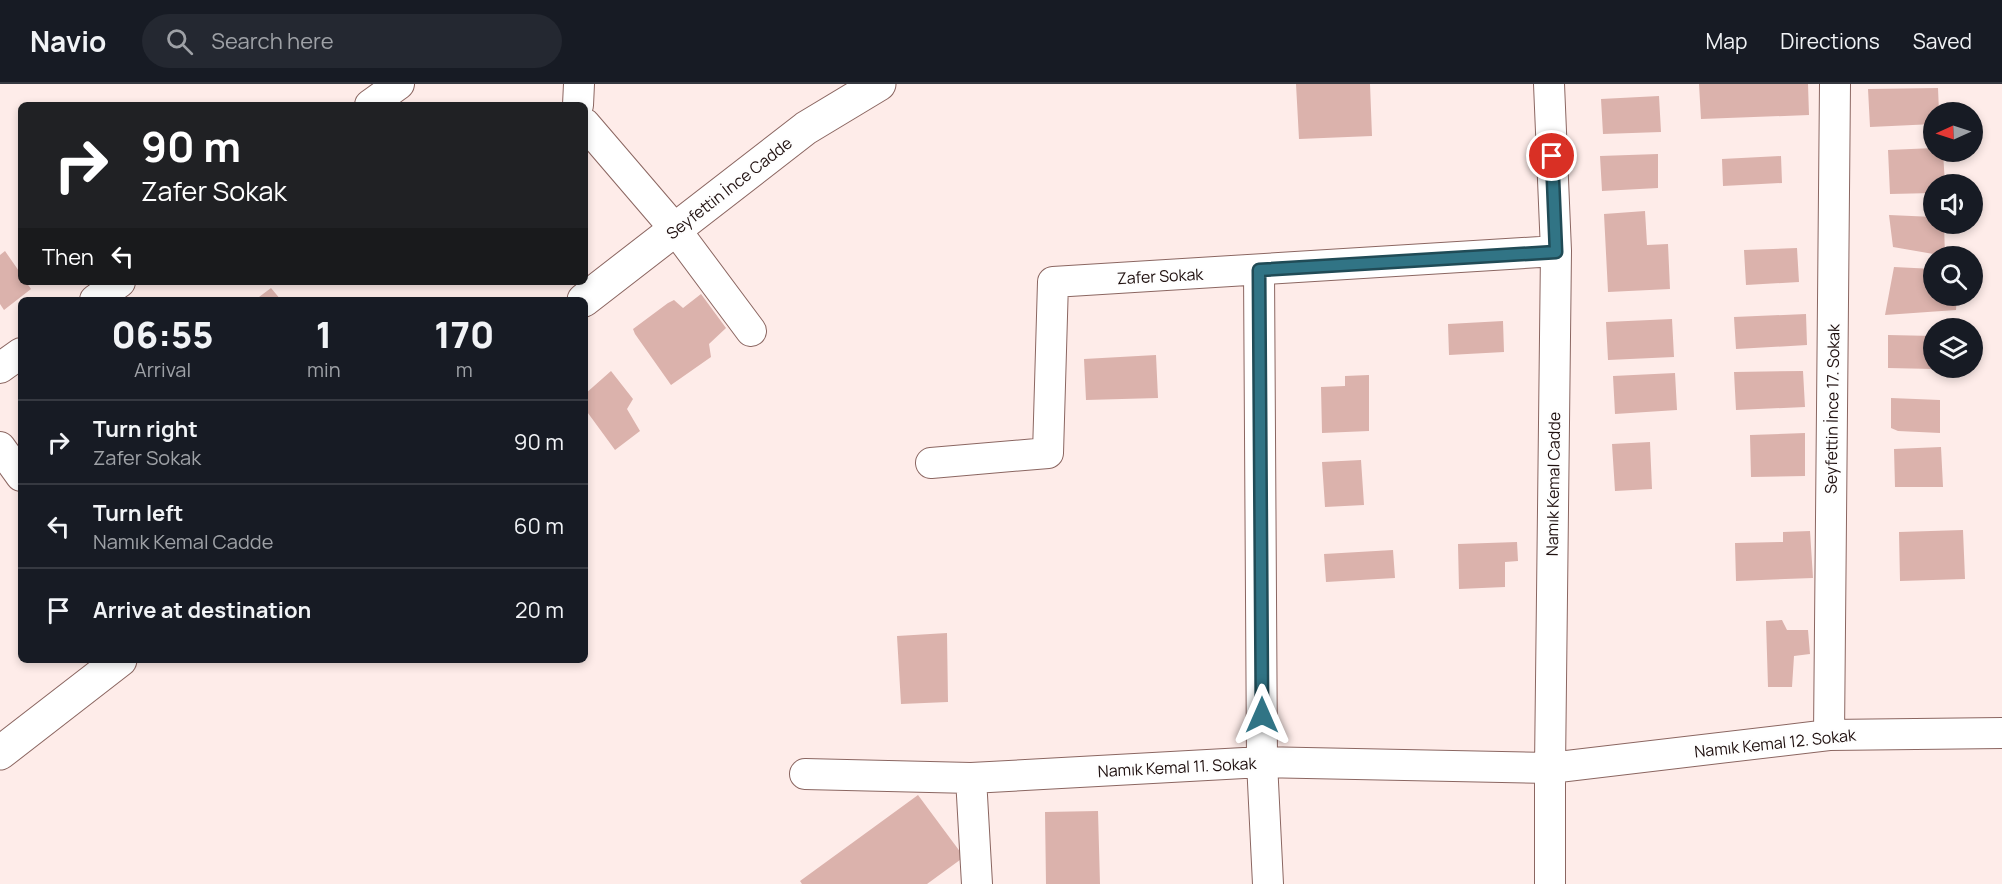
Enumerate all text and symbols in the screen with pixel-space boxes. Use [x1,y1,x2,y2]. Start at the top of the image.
search box [142,14,562,68]
text: Navio [30,22,106,60]
icon: search [163,25,196,58]
text: Search here [211,26,334,56]
text: Map [1706,27,1747,55]
text: Directions [1780,27,1880,55]
text: Saved [1913,27,1972,55]
north arrow [1923,102,1983,162]
map controls [1923,102,1983,378]
text: 90 m [141,117,241,175]
icon: right [42,126,120,204]
pin [1526,130,1577,181]
street label: Seyfettin İnce Cadde [661,132,797,244]
icon: arrive [1535,139,1568,172]
text: Zafer Sokak [141,172,287,209]
button: sound [1923,174,1983,234]
icon: left [106,240,139,273]
text: Then [42,242,94,272]
button: search [1923,246,1983,306]
street label: Zafer Sokak [1116,263,1205,289]
text: 06:55 [112,310,214,359]
text: 1 [316,310,332,359]
text: 170 [434,310,494,359]
button: layers [1923,318,1983,378]
street label: Seyfettin İnce 17. Sokak [1820,323,1845,494]
text: Arrival [134,356,191,383]
text: min [307,356,341,383]
text: m [456,356,473,383]
street label: Namık Kemal Cadde [1541,412,1565,556]
text: Turn right [93,414,198,444]
icon: right [42,426,75,459]
text: 90 m [514,427,564,457]
text: Zafer Sokak [93,444,201,471]
text: Turn left [93,498,183,528]
icon: left [42,510,75,543]
text: 60 m [514,511,564,541]
text: Namık Kemal Cadde [93,528,273,555]
icon: arrive [42,594,75,627]
text: Arrive at destination [93,595,311,625]
text: 20 m [515,595,564,625]
position arrow [1230,683,1294,747]
street label: Namık Kemal 12. Sokak [1693,723,1858,762]
street label: Namık Kemal 11. Sokak [1097,752,1258,782]

